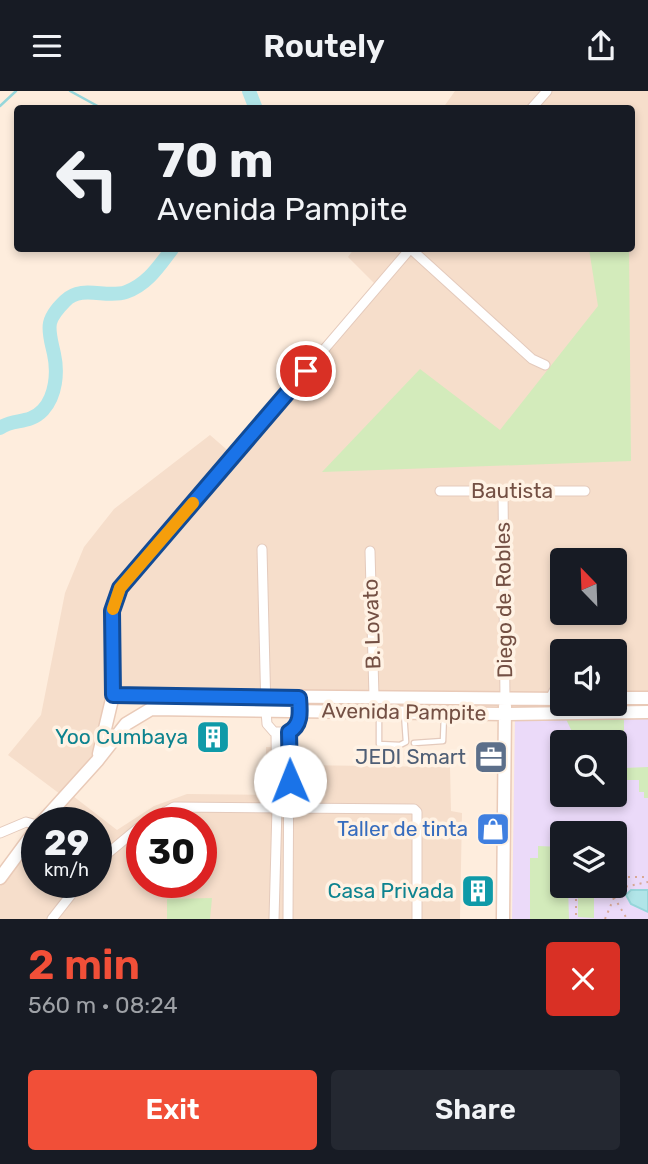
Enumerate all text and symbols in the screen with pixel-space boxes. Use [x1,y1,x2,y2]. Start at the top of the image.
icon: menu [28,27,66,65]
text: Routely [263,27,385,65]
icon: share [582,27,620,65]
text: 70 m [157,131,274,189]
icon: left [42,133,133,224]
text: Avenida Pampite [157,190,408,228]
pin [276,341,336,401]
icon: arrive [287,352,325,390]
street label: Bautista [471,478,553,503]
street label: Diego de Robles [490,522,517,678]
north arrow [550,548,626,625]
map controls [550,548,627,898]
street label: B. Lovato [357,578,386,670]
button: sound [550,639,627,716]
street label: Avenida Pampite [322,698,487,725]
building icon: Yoo Cumbaya [194,718,232,756]
place label: Yoo Cumbaya [55,724,188,749]
button: search [550,730,627,807]
office icon: JEDI Smart [472,738,510,776]
position arrow [253,744,327,818]
place label: JEDI Smart [355,744,466,769]
speed limit sign: 30 [126,807,217,898]
shop icon: Taller de tinta [474,810,512,848]
place label: Taller de tinta [337,816,468,841]
button: layers [550,821,627,898]
text: 29 [44,822,89,864]
text: km/h [44,859,89,881]
building icon: Casa Privada [459,872,497,910]
place label: Casa Privada [328,878,454,903]
text: 2 min [28,940,140,990]
button: close [546,942,620,1016]
text: 560 m · 08:24 [28,991,178,1019]
button: Exit [28,1070,317,1150]
button: Share [331,1070,620,1150]

